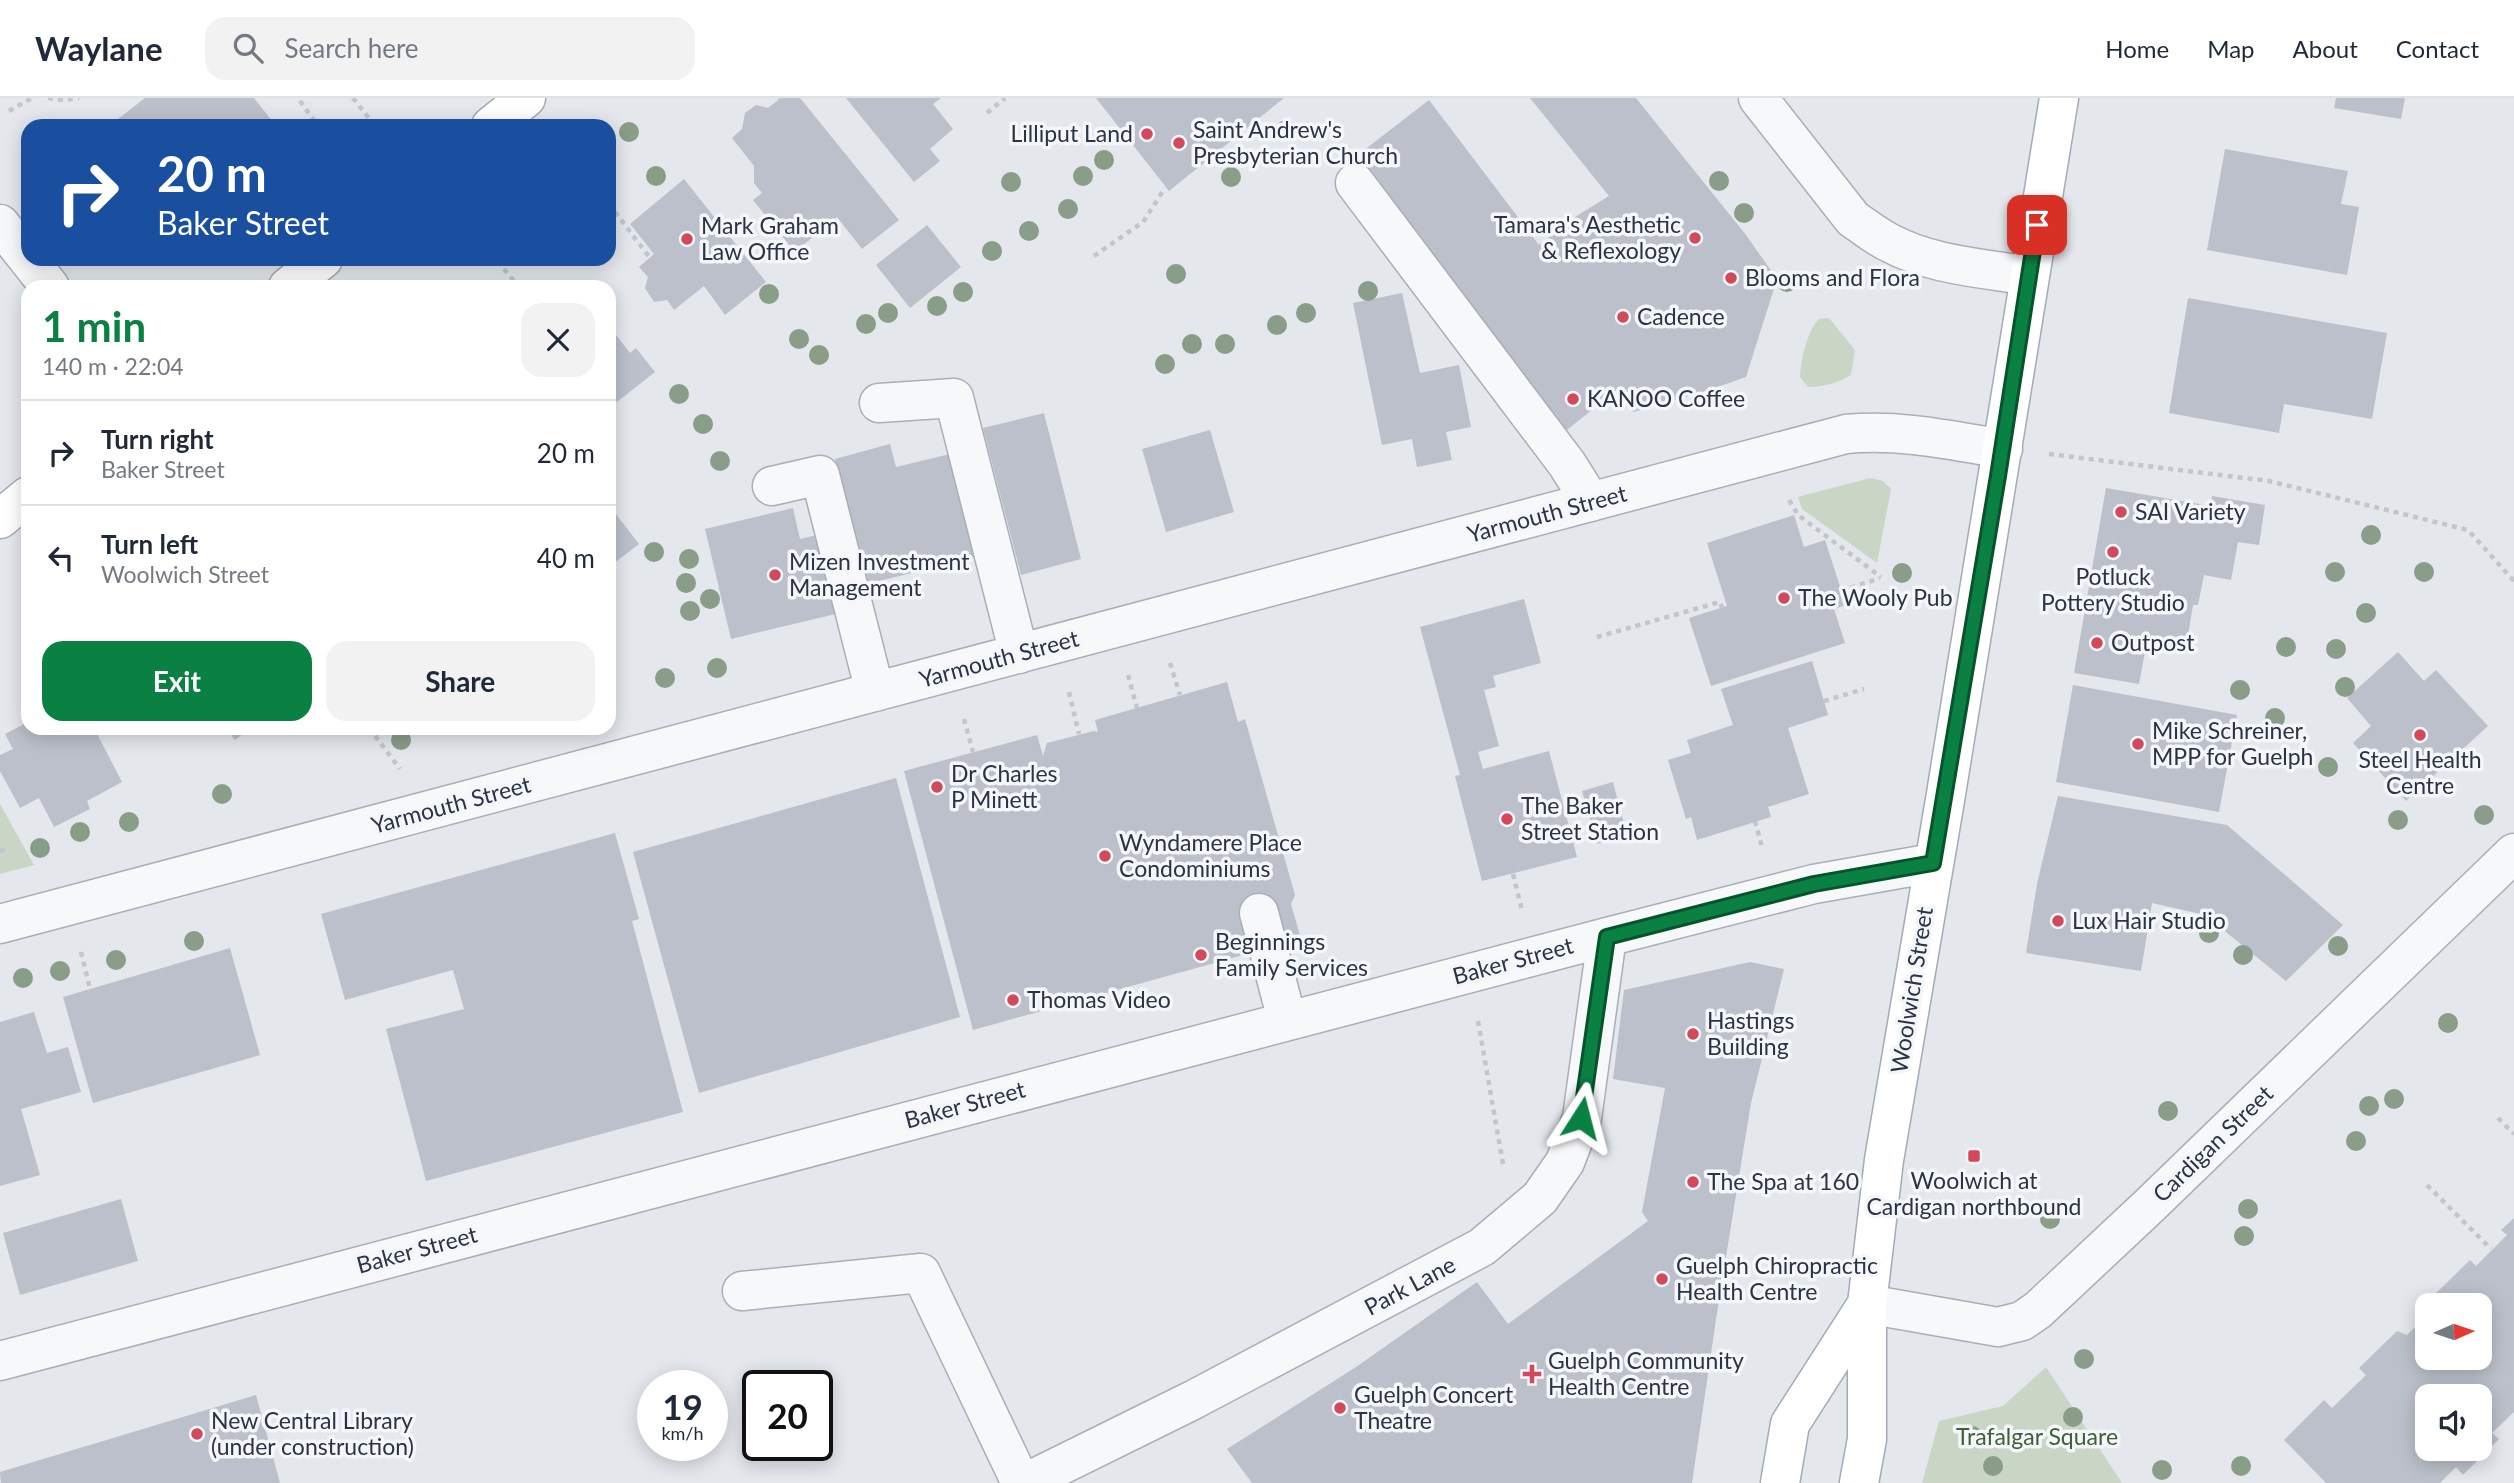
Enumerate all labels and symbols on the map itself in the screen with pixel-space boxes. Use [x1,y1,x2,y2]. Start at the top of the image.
place label: Saint Andrew's Presbyterian Church [1193,115,1398,169]
place label: Lilliput Land [1010,119,1133,147]
marker: Lilliput Land [1139,126,1155,142]
marker: Saint Andrew's Presbyterian Church [1171,135,1187,151]
pin [2007,195,2067,255]
place label: Tamara's Aesthetic & Reflexology [1494,210,1681,264]
place label: Mark Graham Law Office [701,211,839,265]
marker: Tamara's Aesthetic & Reflexology [1687,230,1703,246]
marker: Mark Graham Law Office [679,231,695,247]
place label: Blooms and Flora [1745,263,1920,291]
marker: Blooms and Flora [1723,270,1739,286]
place label: Cadence [1637,302,1725,330]
marker: Cadence [1615,309,1631,325]
place label: KANOO Coffee [1587,384,1745,412]
marker: KANOO Coffee [1565,391,1581,407]
street label: Yarmouth Street [1464,478,1630,548]
place label: SAI Variety [2135,497,2246,525]
marker: SAI Variety [2113,504,2129,520]
marker: Potluck Pottery Studio [2105,544,2121,560]
place label: Mizen Investment Management [789,547,970,601]
place label: Potluck Pottery Studio [2041,562,2185,616]
marker: Mizen Investment Management [767,567,783,583]
place label: The Wooly Pub [1798,583,1953,611]
marker: The Wooly Pub [1776,590,1792,606]
street label: Yarmouth Street [916,623,1082,693]
place label: Outpost [2111,628,2195,656]
marker: Outpost [2089,635,2105,651]
place label: Mike Schreiner, MPP for Guelph [2152,716,2313,770]
marker: Steel Health Centre [2412,727,2428,743]
marker: Mike Schreiner, MPP for Guelph [2130,736,2146,752]
place label: Steel Health Centre [2358,745,2482,799]
place label: Dr Charles P Minett [951,759,1058,813]
street label: Yarmouth Street [368,769,534,839]
marker: Dr Charles P Minett [929,779,945,795]
place label: The Baker Street Station [1521,791,1659,845]
marker: The Baker Street Station [1499,811,1515,827]
place label: Wyndamere Place Condominiums [1119,828,1302,882]
marker: Wyndamere Place Condominiums [1097,848,1113,864]
street label: Woolwich Street [1884,904,1938,1075]
place label: Lux Hair Studio [2072,906,2226,934]
marker: Lux Hair Studio [2050,913,2066,929]
place label: Beginnings Family Services [1215,927,1368,981]
street label: Baker Street [1449,930,1577,990]
marker: Beginnings Family Services [1193,947,1209,963]
place label: Thomas Video [1027,985,1171,1013]
marker: Thomas Video [1005,992,1021,1008]
place label: Hastings Building [1707,1006,1795,1060]
marker: Hastings Building [1685,1026,1701,1042]
street label: Baker Street [901,1074,1029,1134]
street label: Cardigan Street [2147,1079,2279,1207]
position arrow [1544,1081,1618,1155]
marker: Woolwich at Cardigan northbound [1966,1148,1982,1164]
place label: Woolwich at Cardigan northbound [1866,1166,2082,1220]
place label: The Spa at 160 [1707,1167,1859,1195]
marker: The Spa at 160 [1685,1174,1701,1190]
street label: Baker Street [353,1219,481,1279]
street label: Park Lane [1359,1250,1460,1321]
place label: Guelph Chiropractic Health Centre [1676,1251,1878,1305]
marker: Guelph Chiropractic Health Centre [1654,1271,1670,1287]
north arrow [2415,1293,2492,1370]
place label: Guelph Community Health Centre [1548,1346,1744,1400]
marker: Guelph Community Health Centre [1522,1364,1542,1384]
speed limit sign: 20 [742,1370,833,1461]
place label: Guelph Concert Theatre [1354,1380,1514,1434]
marker: Guelph Concert Theatre [1332,1400,1348,1416]
place label: New Central Library (under construction) [211,1406,414,1460]
park label: Trafalgar Square [1956,1422,2118,1450]
marker: New Central Library (under construction) [189,1426,205,1442]

